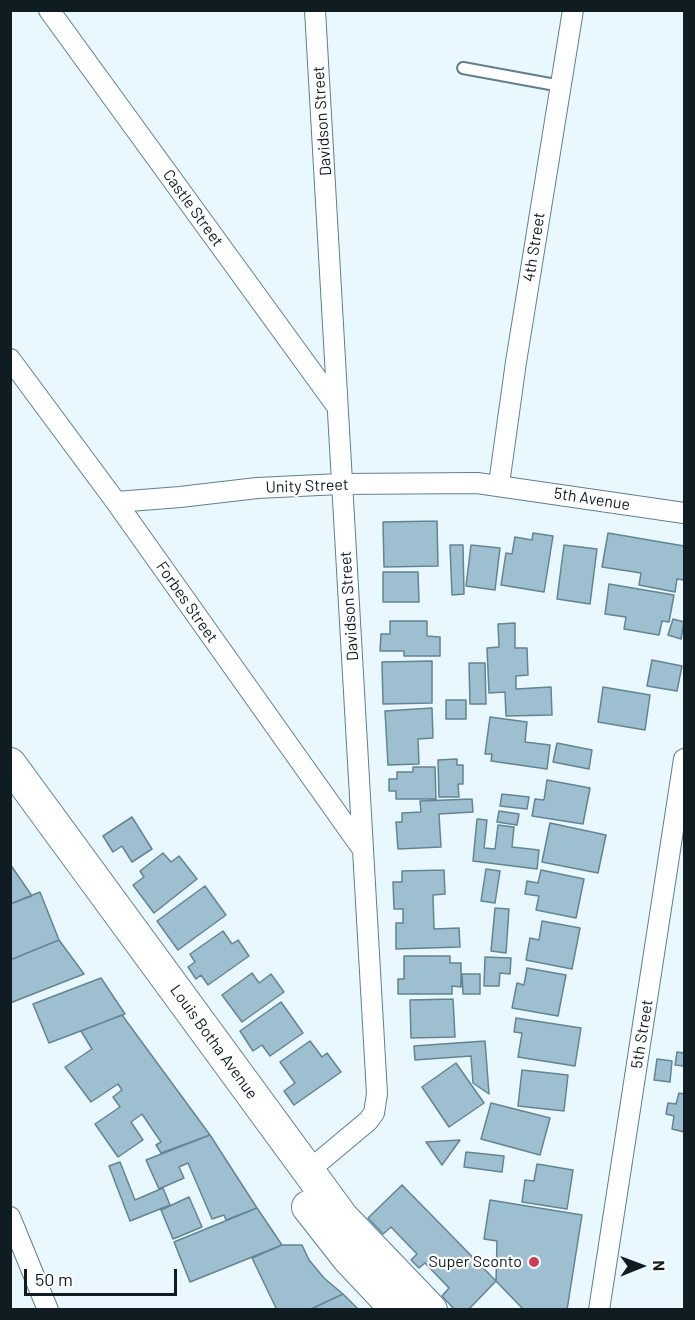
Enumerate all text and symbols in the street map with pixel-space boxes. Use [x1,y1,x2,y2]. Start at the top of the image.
street label: Davidson Street [309,65,335,177]
street label: Castle Street [159,166,227,250]
street label: 4th Street [519,211,549,283]
street label: Unity Street [265,475,349,497]
street label: 5th Avenue [553,484,631,514]
street label: Davidson Street [336,550,362,662]
street label: Forbes Street [152,558,222,646]
street label: Louis Botha Avenue [166,981,262,1103]
street label: 5th Street [627,998,657,1070]
north arrow [611,1236,671,1296]
place label: Super Sconto [429,1252,522,1272]
marker: Super Sconto [527,1255,541,1269]
scale bar [27,1257,180,1295]
text: N [650,1260,669,1271]
text: 50 m [35,1268,73,1290]

